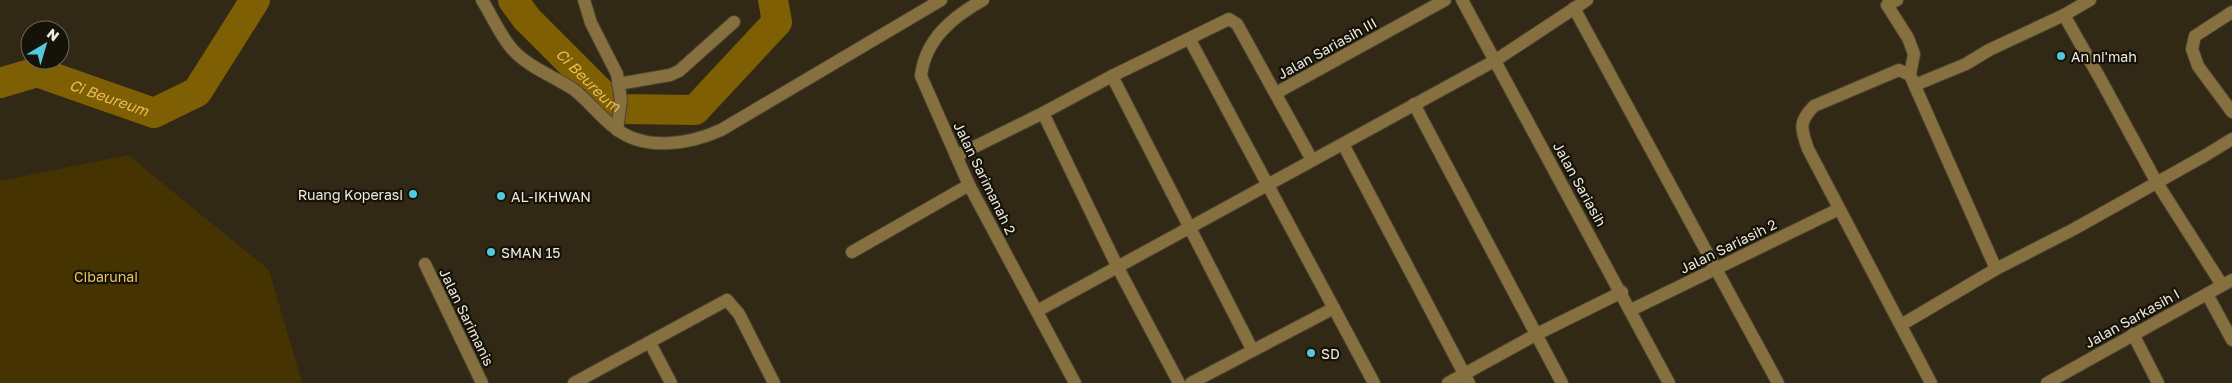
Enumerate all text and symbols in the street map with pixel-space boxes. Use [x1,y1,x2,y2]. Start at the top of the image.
street label: Jalan Sariasih III [1274,14,1380,82]
north arrow [20,20,70,70]
text: N [44,24,63,44]
water label: Ci Beureum [553,45,624,115]
place label: An ni'mah [2071,48,2137,65]
marker: An ni'mah [2055,50,2067,62]
water label: Ci Beureum [67,75,152,120]
street label: Jalan Sarimanah 2 [950,119,1020,237]
street label: Jalan Sariasih [1550,139,1610,229]
place label: Ruang Koperasi [298,186,403,203]
marker: Ruang Koperasi [407,188,419,200]
place label: AL-IKHWAN [511,188,591,205]
marker: AL-IKHWAN [495,190,507,202]
street label: Jalan Sariasih 2 [1677,215,1779,277]
place label: SMAN 15 [501,244,560,261]
marker: SMAN 15 [485,246,497,258]
street label: Jalan Sarimanis [436,265,498,369]
park label: Cibarunai [74,268,138,285]
street label: Jalan Sarkasih I [2082,285,2182,351]
place label: SD [1321,345,1340,362]
marker: SD [1305,347,1317,359]

